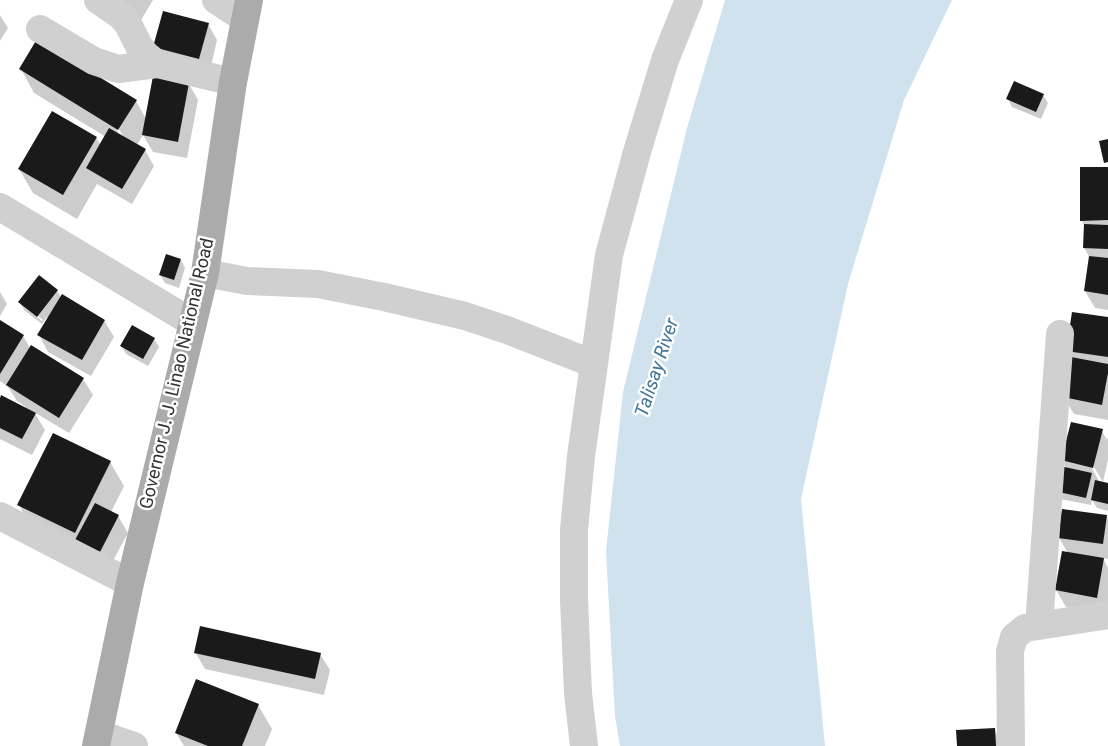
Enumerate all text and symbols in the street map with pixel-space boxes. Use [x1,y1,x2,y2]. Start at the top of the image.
street label: Governor J. J. Linao National Road [136,236,220,512]
water label: Talisay River [631,316,685,420]

